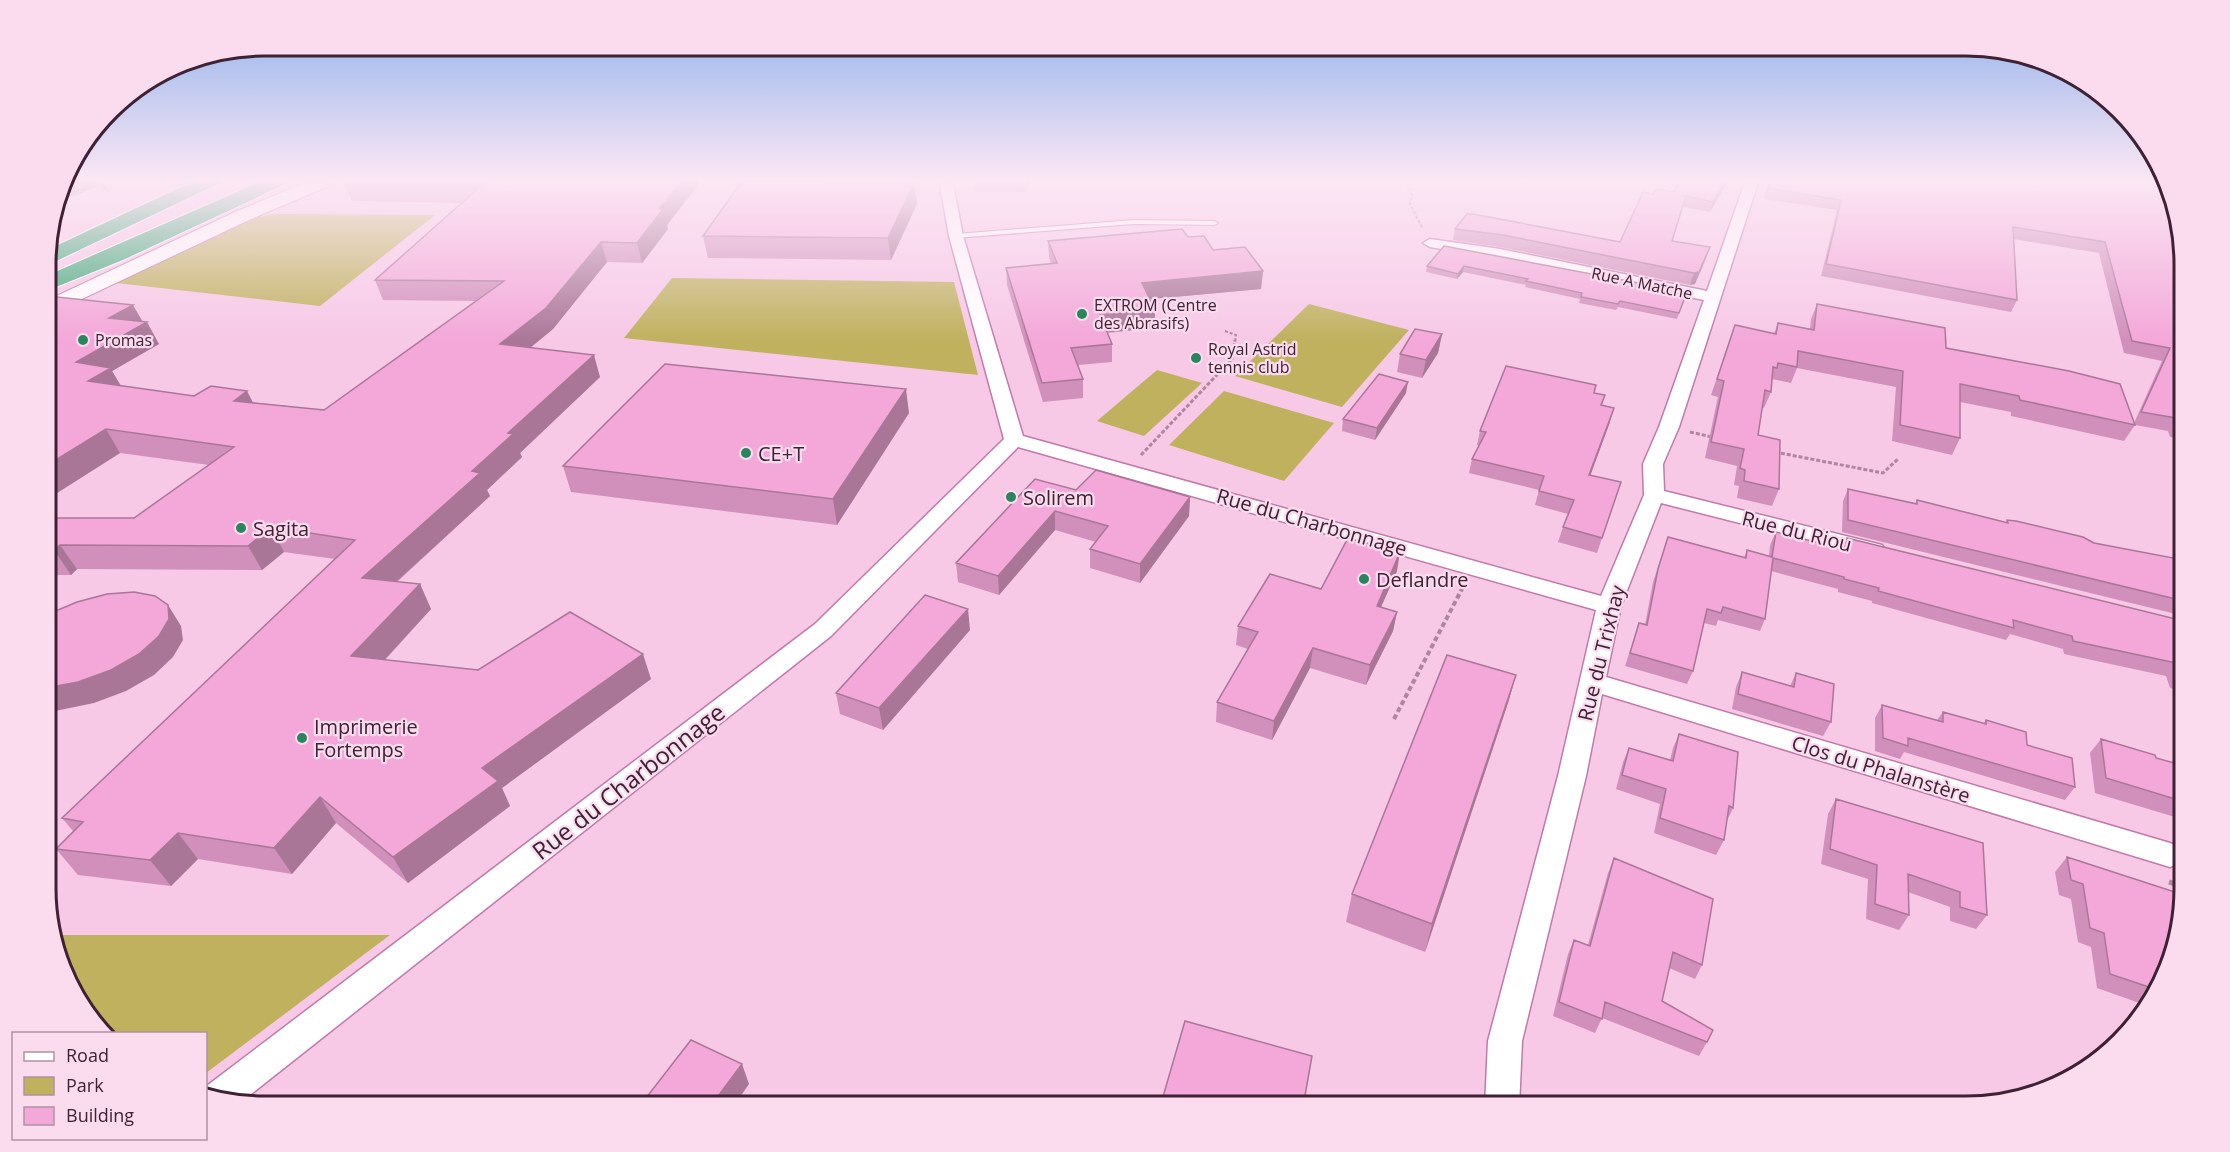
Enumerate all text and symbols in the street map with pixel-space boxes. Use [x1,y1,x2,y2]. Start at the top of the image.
street label: Rue A Matche [1590,262,1694,304]
place label: EXTROM (Centre des Abrasifs) [1094,294,1217,334]
marker: EXTROM (Centre des Abrasifs) [1075,307,1089,321]
place label: Promas [95,329,152,351]
marker: Promas [76,333,90,347]
place label: Royal Astrid tennis club [1208,338,1296,378]
marker: Royal Astrid tennis club [1189,351,1203,365]
place label: CE+T [758,440,804,467]
marker: CE+T [739,446,753,460]
street label: Rue du Charbonnage [1214,482,1410,562]
place label: Solirem [1023,484,1094,511]
marker: Solirem [1004,490,1018,504]
street label: Rue du Riou [1739,504,1855,558]
place label: Sagita [253,515,309,542]
marker: Sagita [234,521,248,535]
place label: Deflandre [1376,566,1469,593]
marker: Deflandre [1357,572,1371,586]
street label: Rue du Trixhay [1571,581,1631,724]
street label: Rue du Charbonnage [525,695,731,867]
place label: Imprimerie Fortemps [314,713,418,763]
street label: Clos du Phalanstère [1788,729,1974,809]
marker: Imprimerie Fortemps [295,731,309,745]
legend [12,1032,207,1140]
text: Road [66,1043,109,1067]
text: Park [66,1073,104,1097]
text: Building [66,1103,134,1127]

